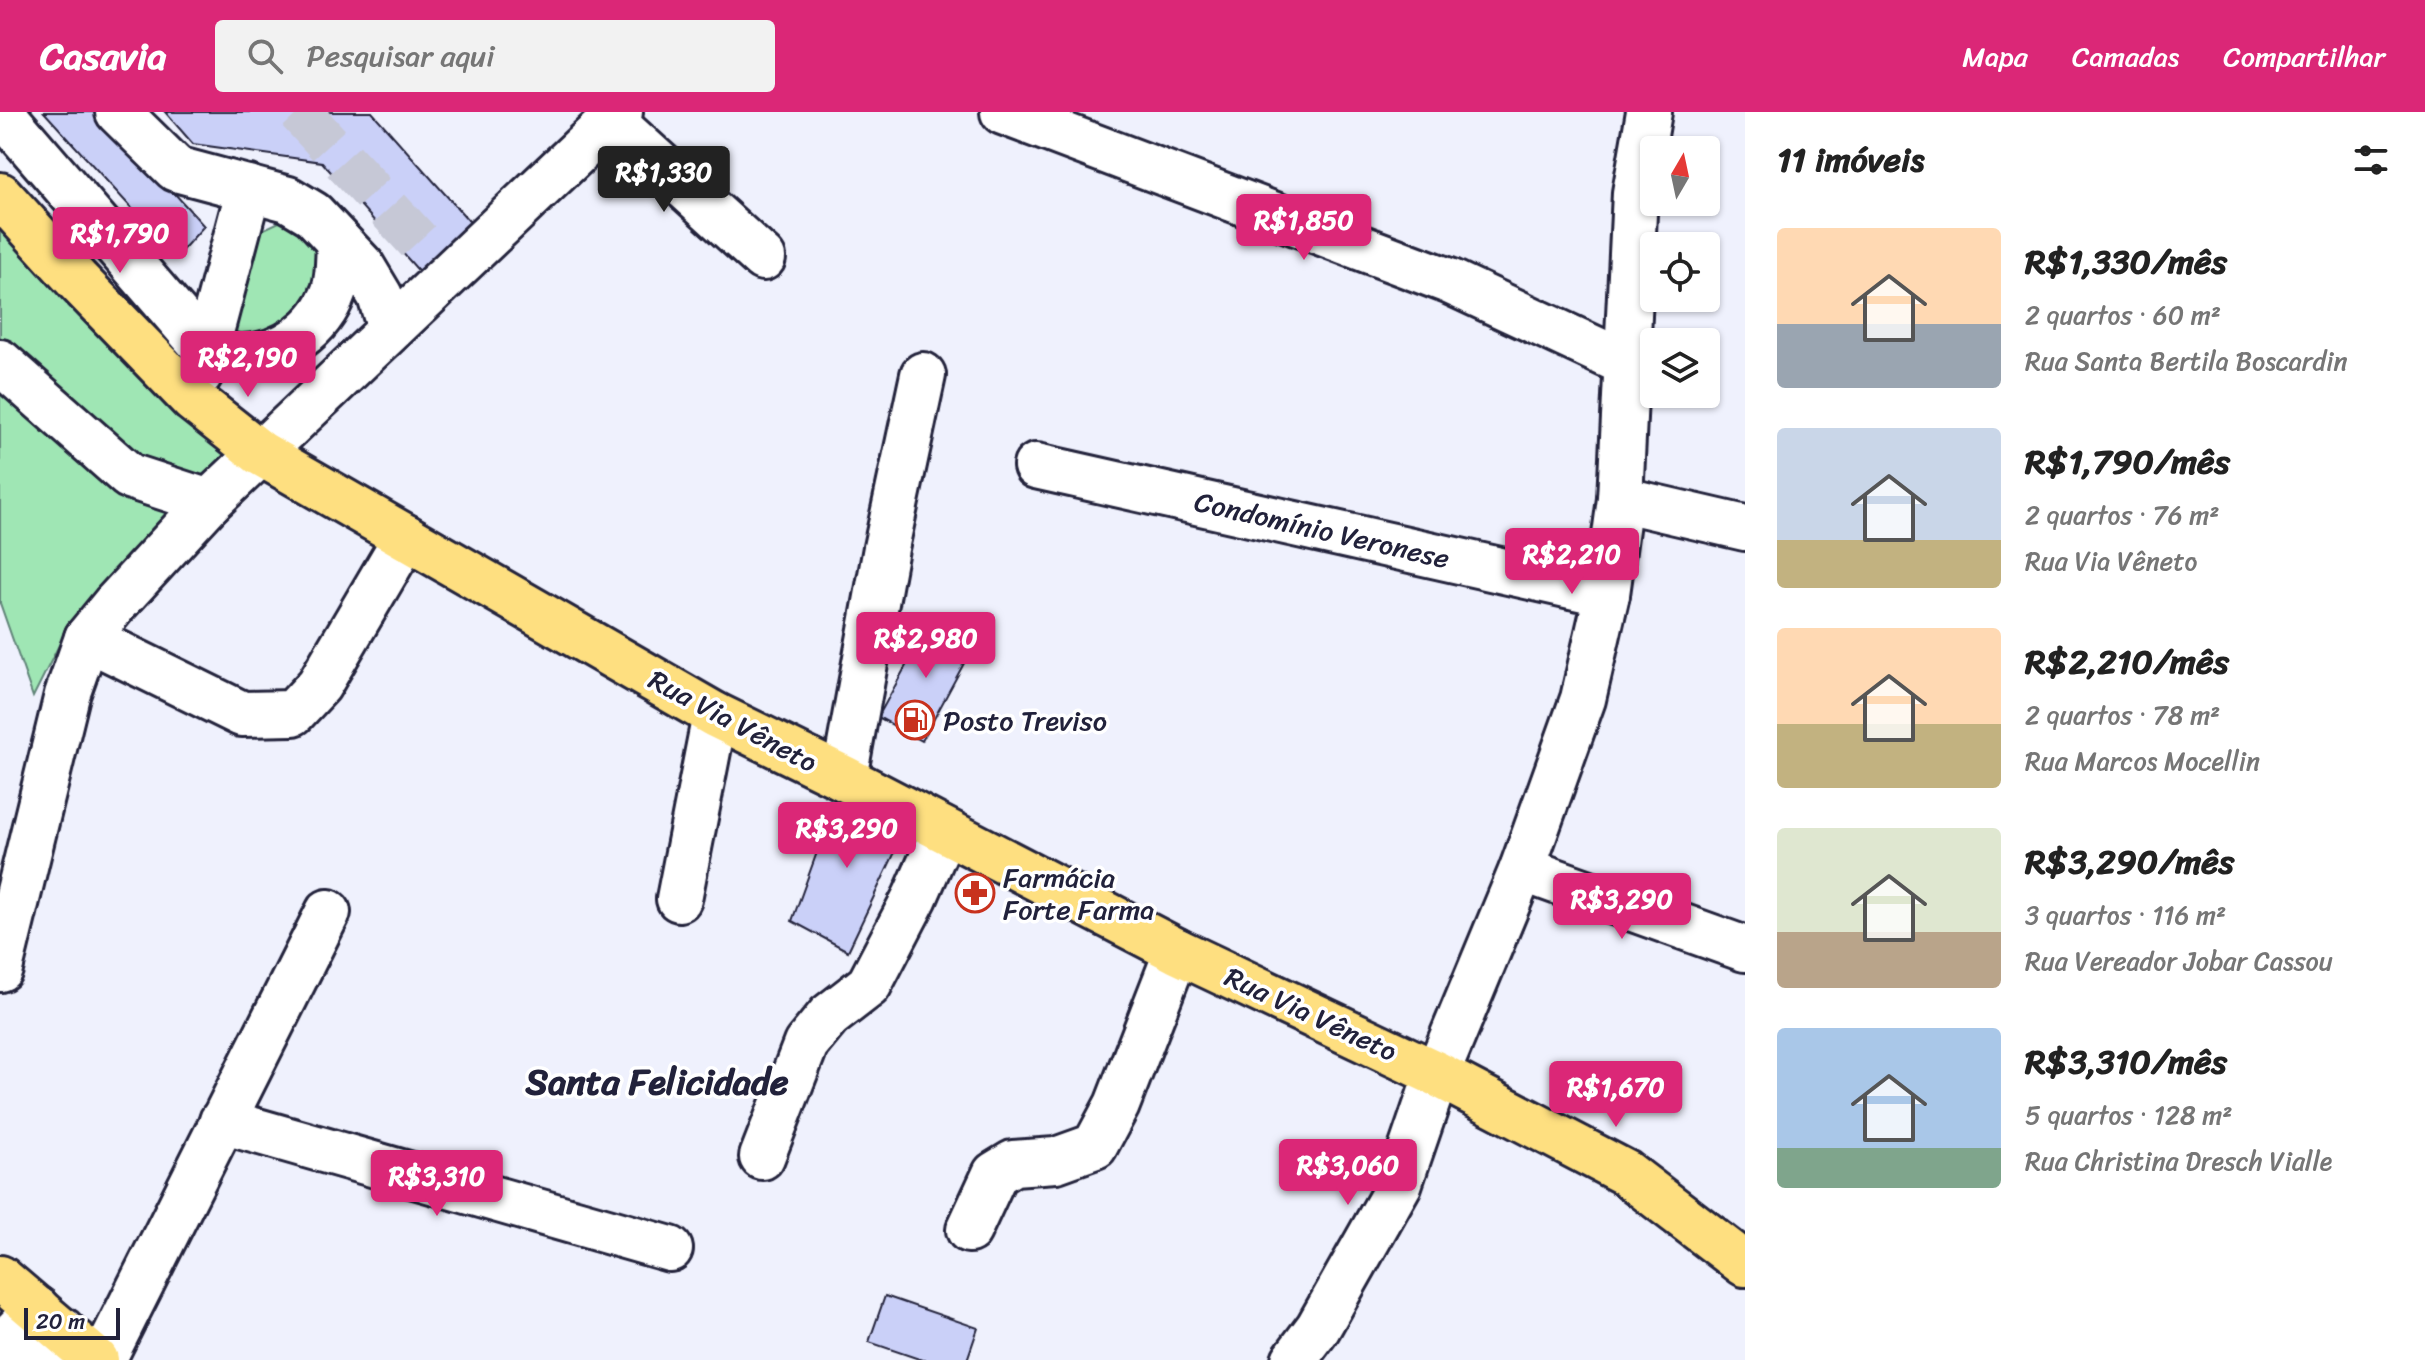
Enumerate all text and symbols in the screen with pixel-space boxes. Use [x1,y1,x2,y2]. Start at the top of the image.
search box [215,20,775,92]
text: Casavia [40,23,167,90]
text: Pesquisar aqui [307,29,494,83]
text: Mapa [1962,32,2028,81]
text: Camadas [2072,32,2179,81]
text: Compartilhar [2223,32,2385,81]
icon: search [243,34,287,78]
text: 11 imóveis [1777,130,1924,190]
north arrow [1640,136,1720,216]
map controls [1640,136,1720,408]
icon: filters [2349,138,2393,182]
pin: R$1,330 [590,146,738,214]
text: R$1,330 [616,149,712,195]
pin: R$1,850 [1230,194,1378,262]
text: R$1,850 [1254,197,1354,243]
pin: R$1,790 [46,207,194,275]
text: R$1,790 [71,210,169,256]
button: locate [1640,232,1720,312]
text: R$1,330/mês [2025,232,2227,292]
icon: home [1841,260,1937,356]
text: 2 quartos · 60 m² [2025,292,2221,338]
button: layers [1640,328,1720,408]
pin: R$2,190 [174,331,322,399]
text: R$2,190 [199,334,297,380]
text: Rua Santa Bertila Boscardin [2025,338,2347,384]
text: R$1,790/mês [2025,432,2230,492]
icon: home [1841,460,1937,556]
street label: Condomínio Veronese [1190,477,1454,583]
text: 2 quartos · 76 m² [2025,492,2219,538]
pin: R$2,210 [1498,528,1646,596]
text: R$2,210 [1523,531,1621,577]
text: Rua Via Vêneto [2025,538,2197,584]
pin: R$2,980 [852,612,1000,680]
text: R$2,980 [874,615,978,661]
text: R$2,210/mês [2025,632,2229,692]
street label: Rua Via Vêneto [640,656,827,786]
icon: home [1841,660,1937,756]
text: 2 quartos · 78 m² [2025,692,2220,738]
place label: Posto Treviso [943,696,1107,745]
fuel station icon: Posto Treviso [894,699,936,741]
text: Rua Marcos Mocellin [2025,738,2260,784]
pin: R$3,290 [773,802,921,870]
text: R$3,290 [796,805,898,851]
text: R$3,290/mês [2025,832,2234,892]
place label: Farmácia Forte Farma [1003,853,1154,934]
icon: home [1841,860,1937,956]
pharmacy icon: Farmácia Forte Farma [954,872,996,914]
pin: R$3,290 [1548,873,1696,941]
text: R$3,290 [1571,876,1673,922]
text: 3 quartos · 116 m² [2025,892,2226,938]
text: Rua Vereador Jobar Cassou [2025,938,2333,984]
street label: Rua Via Vêneto [1217,953,1406,1075]
text: R$3,310/mês [2025,1032,2227,1092]
district label: Santa Felicidade [525,1050,789,1114]
icon: home [1841,1060,1937,1156]
pin: R$1,670 [1542,1061,1690,1129]
text: R$1,670 [1567,1064,1665,1110]
text: 5 quartos · 128 m² [2025,1092,2233,1138]
text: Rua Christina Dresch Vialle [2025,1138,2332,1184]
pin: R$3,060 [1274,1139,1422,1207]
text: R$3,060 [1297,1142,1399,1188]
pin: R$3,310 [363,1150,511,1218]
text: R$3,310 [389,1153,485,1199]
text: 20 m [36,1302,85,1341]
scale bar [24,1304,120,1340]

